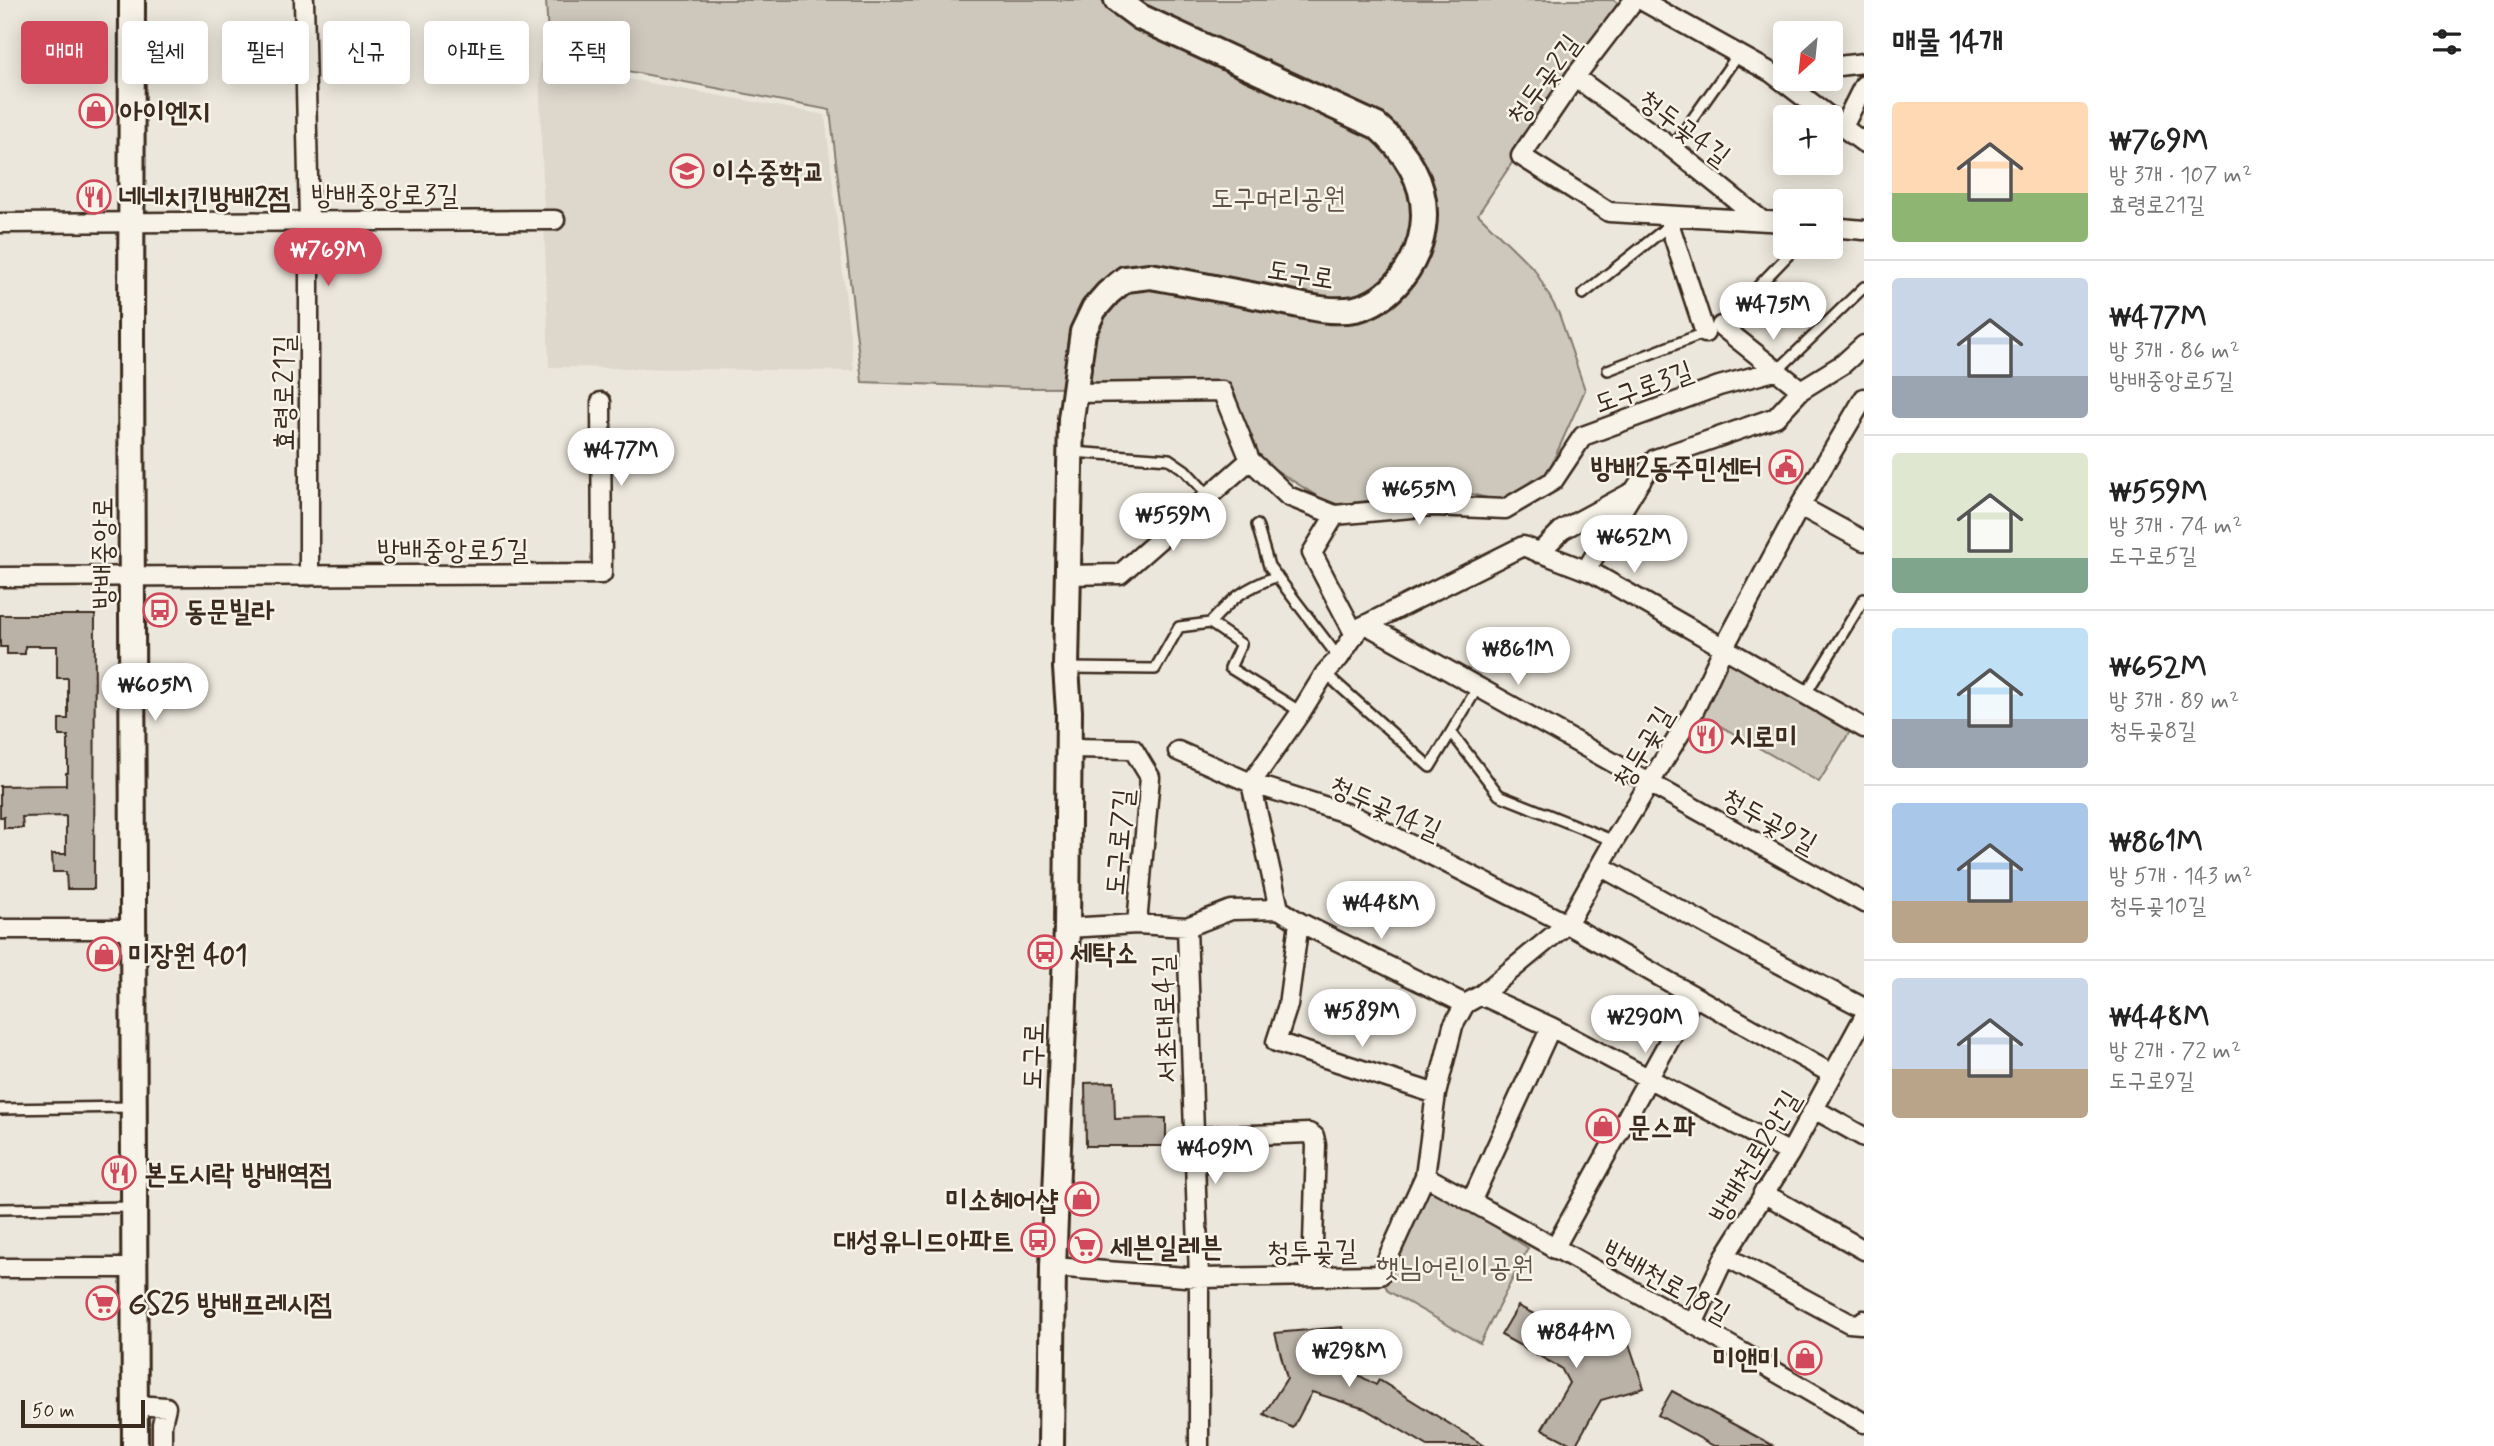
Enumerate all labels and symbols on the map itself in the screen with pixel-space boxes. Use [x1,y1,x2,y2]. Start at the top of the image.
north arrow [1773,21,1843,91]
street label: 청두곶2길 [1500,28,1591,133]
street label: 청두곶4길 [1630,82,1737,176]
shop icon: 아이엔지 [77,92,115,130]
place label: 아이엔지 [120,95,210,132]
school or university icon: 이수중학교 [668,152,706,190]
place label: 이수중학교 [712,155,825,192]
restaurant icon: 네네치킨방배2점 [75,178,113,216]
street label: 방배중앙로3길 [311,178,459,215]
place label: 네네치킨방배2점 [119,181,290,218]
park label: 도구머리공원 [1210,181,1346,218]
pin: ₩769M [279,229,377,288]
street label: 도구로 [1264,252,1337,299]
pin: ₩475M [1724,282,1822,342]
street label: 효령로21길 [267,335,304,451]
street label: 도구로3길 [1589,353,1698,423]
pin: ₩477M [572,428,670,488]
public building icon: 방배2동주민센터 [1767,448,1805,486]
place label: 방배2동주민센터 [1591,451,1762,488]
pin: ₩655M [1370,468,1468,527]
pin: ₩559M [1124,494,1222,553]
street label: 방배중앙로 [86,497,123,609]
pin: ₩652M [1585,516,1683,575]
street label: 방배중앙로5길 [377,533,529,570]
bus stop icon: 동문빌라 [141,591,179,629]
place label: 동문빌라 [184,594,275,631]
pin: ₩861M [1469,628,1567,687]
pin: ₩605M [106,664,204,723]
street label: 청두곶길 [1605,700,1683,796]
restaurant icon: 시로미 [1687,717,1725,755]
place label: 시로미 [1730,720,1798,757]
street label: 청두곶14길 [1323,768,1447,850]
street label: 청두곶9길 [1714,781,1823,864]
street label: 도구로7길 [1097,787,1144,897]
pin: ₩448M [1332,881,1430,941]
bus stop icon: 세탁소 [1026,933,1064,971]
shop icon: 미장원 401 [85,935,123,973]
place label: 세탁소 [1070,936,1138,973]
place label: 미장원 401 [128,938,248,975]
street label: 서초대로4길 [1146,954,1187,1084]
pin: ₩589M [1313,990,1411,1049]
pin: ₩290M [1596,996,1694,1055]
street label: 도구로 [1015,1022,1054,1091]
street label: 방배천로2안길 [1702,1084,1810,1231]
shop icon: 문스파 [1584,1107,1622,1145]
place label: 문스파 [1628,1110,1696,1147]
pin: ₩409M [1166,1126,1264,1186]
restaurant icon: 본도시락 방배역점 [100,1154,138,1192]
place label: 본도시락 방배역점 [144,1157,332,1194]
shop icon: 미소헤어샵 [1063,1180,1101,1218]
place label: 미소헤어샵 [945,1183,1058,1220]
bus stop icon: 대성유니드아파트 [1019,1221,1057,1259]
place label: 대성유니드아파트 [834,1224,1014,1261]
supermarket icon: 세븐일레븐 [1066,1227,1104,1265]
place label: 세븐일레븐 [1110,1230,1223,1267]
street label: 청두곶길 [1267,1233,1357,1272]
street label: 방배천로18길 [1595,1233,1736,1334]
park label: 햇님어린이공원 [1376,1250,1534,1287]
supermarket icon: GS25 방배프레시점 [84,1284,122,1322]
place label: GS25 방배프레시점 [128,1287,332,1324]
pin: ₩844M [1527,1310,1625,1370]
pin: ₩298M [1300,1330,1398,1389]
shop icon: 미앤미 [1786,1339,1824,1377]
place label: 미앤미 [1712,1342,1780,1379]
scale bar [21,1397,145,1429]

